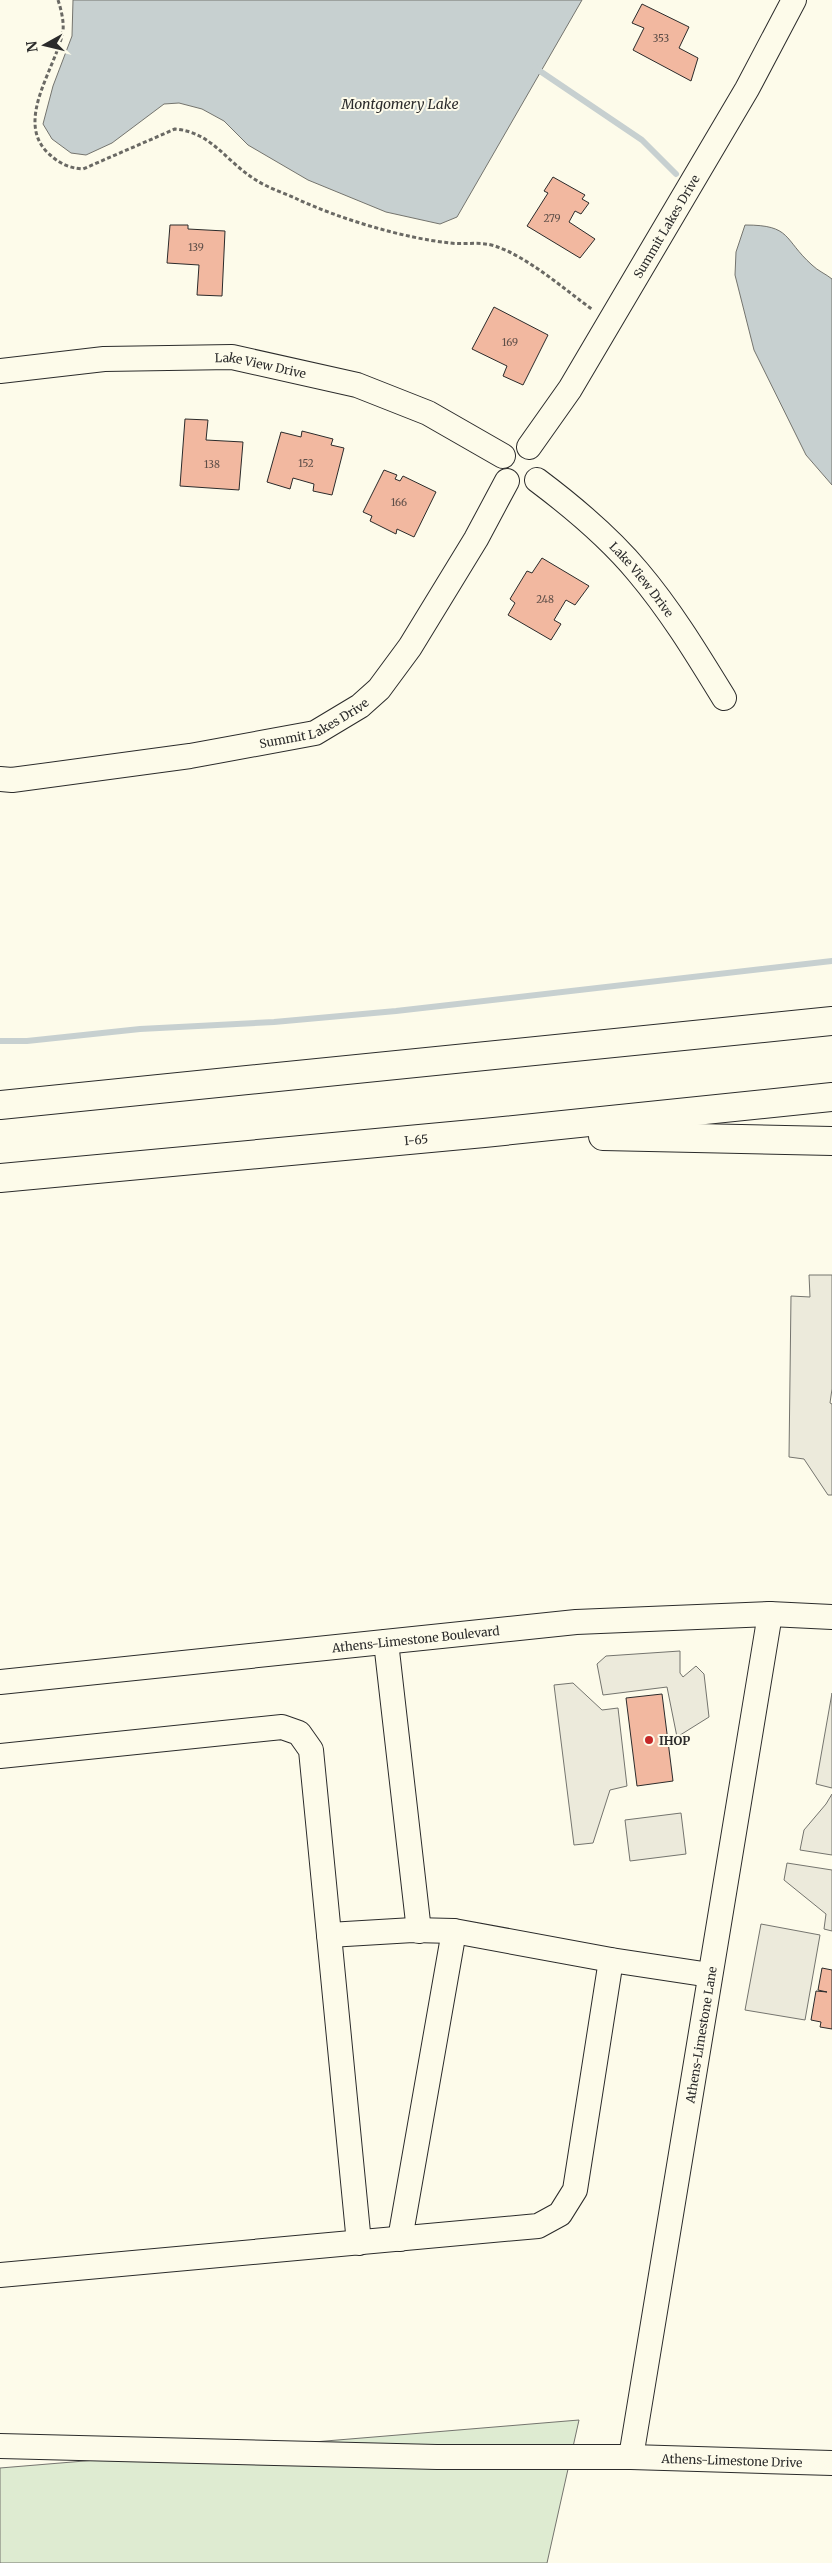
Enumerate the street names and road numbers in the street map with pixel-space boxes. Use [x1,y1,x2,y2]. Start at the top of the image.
street label: Summit Lakes Drive [630,172,702,281]
street label: Lake View Drive [215,349,308,381]
street label: Lake View Drive [607,538,677,620]
street label: Summit Lakes Drive [258,695,371,751]
street label: I-65 [404,1131,429,1148]
street label: Athens-Limestone Boulevard [330,1623,500,1655]
street label: Athens-Limestone Lane [682,1965,719,2105]
street label: Athens-Limestone Drive [660,2450,803,2470]

